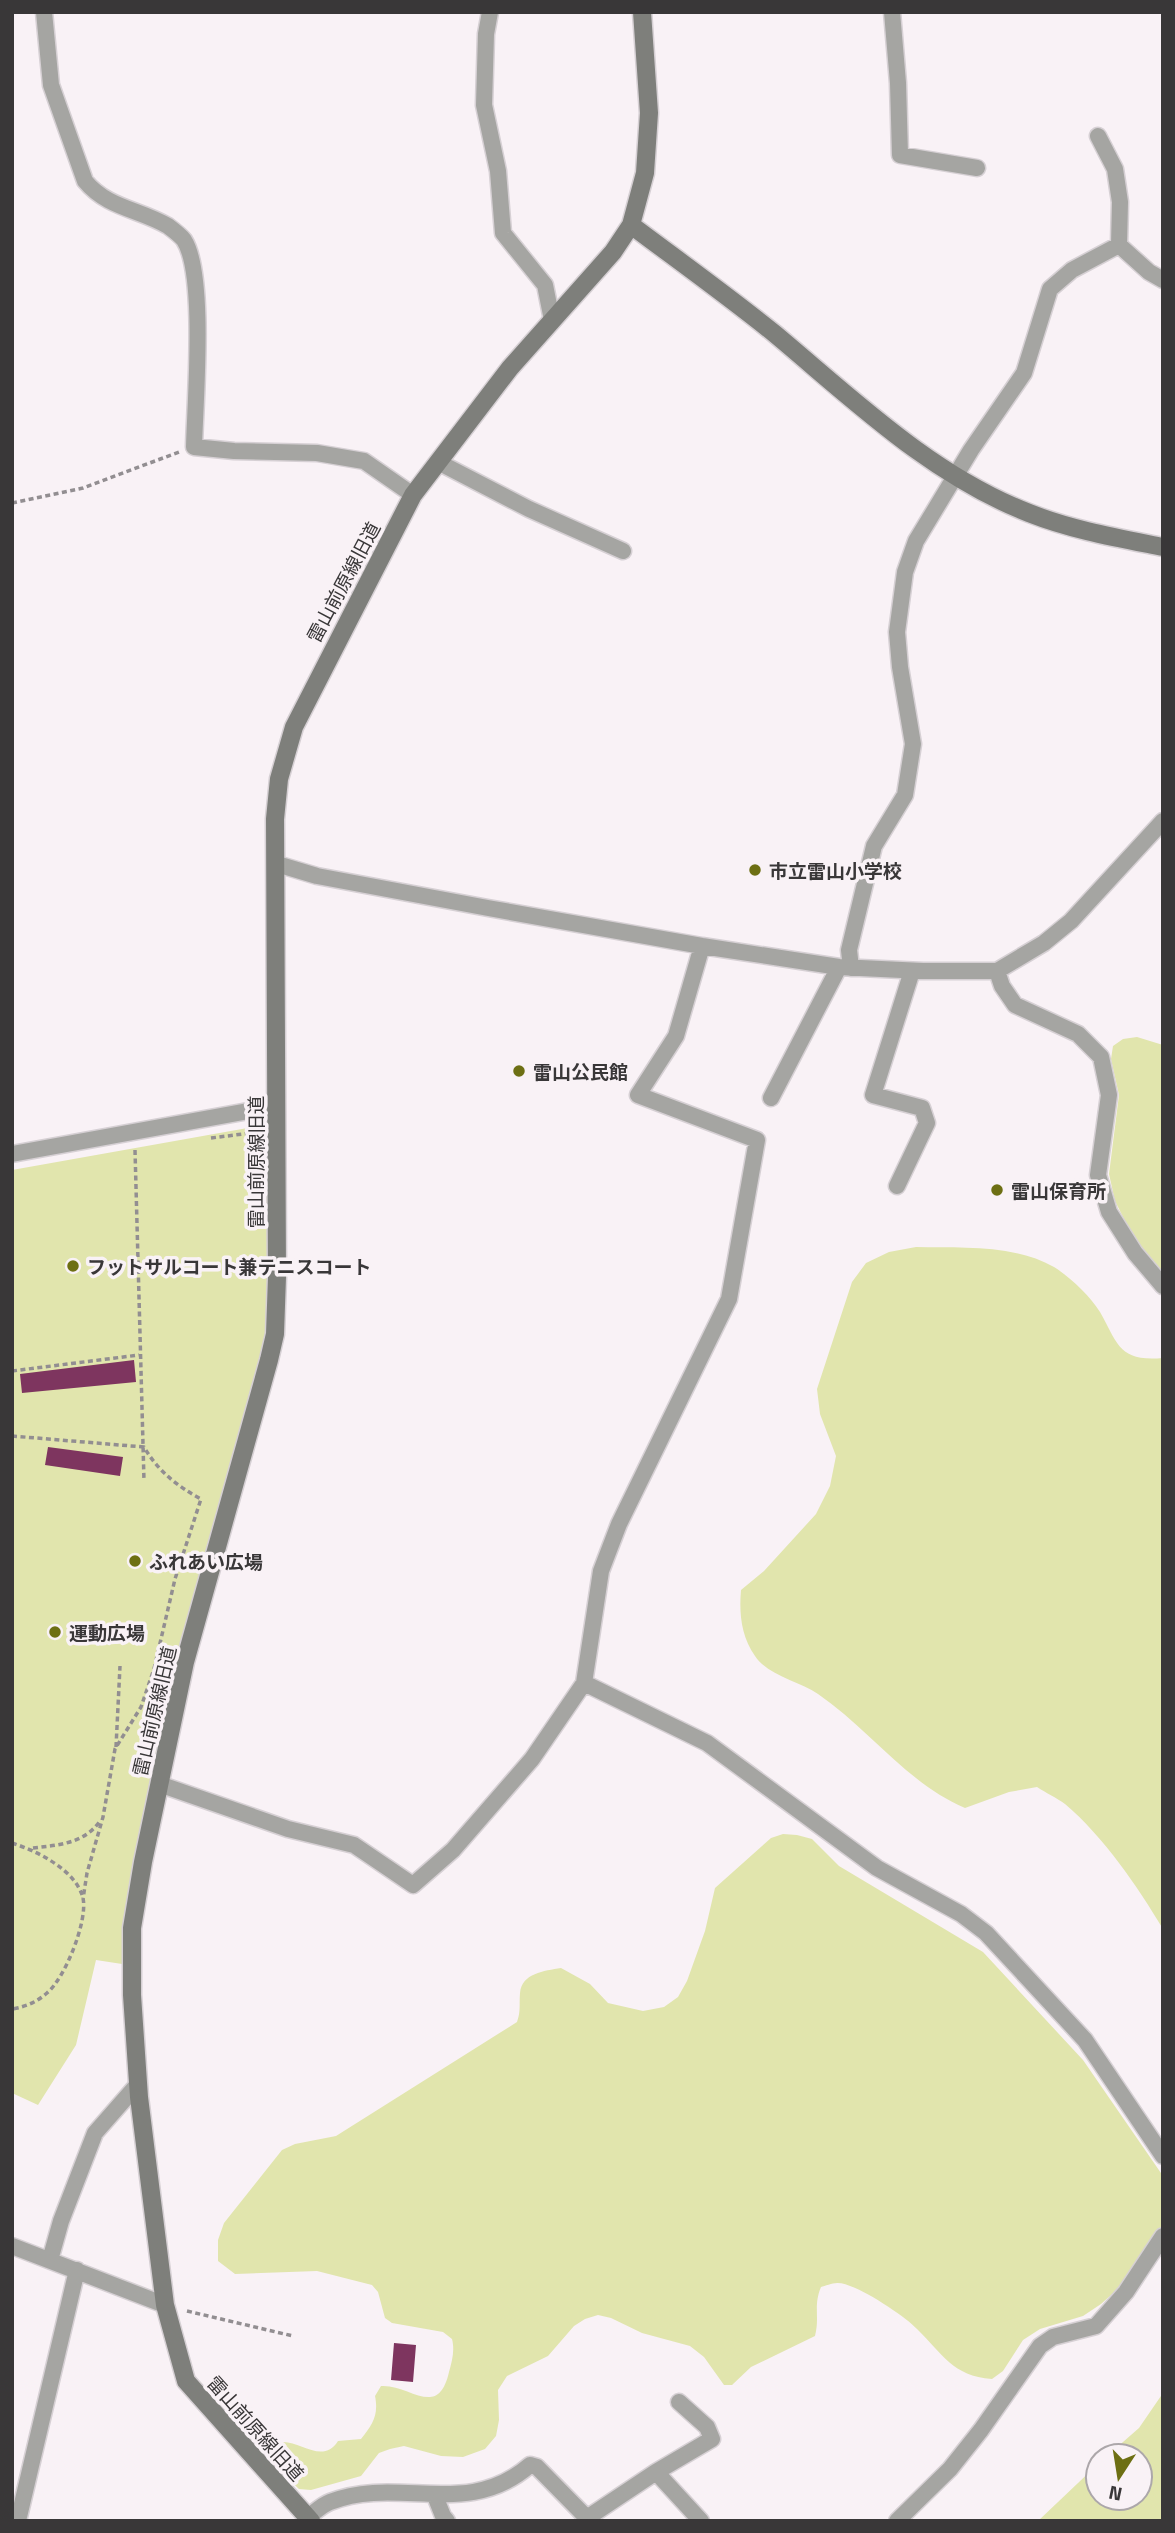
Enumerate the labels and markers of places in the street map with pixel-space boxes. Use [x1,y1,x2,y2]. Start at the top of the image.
place label: 市立雷山小学校 [769,856,902,885]
marker: 市立雷山小学校 [747,862,763,878]
place label: 雷山公民館 [533,1057,628,1086]
marker: 雷山公民館 [511,1063,527,1079]
place label: 雷山保育所 [1011,1176,1106,1205]
marker: 雷山保育所 [989,1182,1005,1198]
place label: フットサルコート兼テニスコート [87,1252,372,1281]
marker: フットサルコート兼テニスコート [65,1258,81,1274]
place label: ふれあい広場 [149,1547,263,1576]
marker: ふれあい広場 [127,1553,143,1569]
place label: 運動広場 [69,1618,145,1647]
marker: 運動広場 [47,1624,63,1640]

